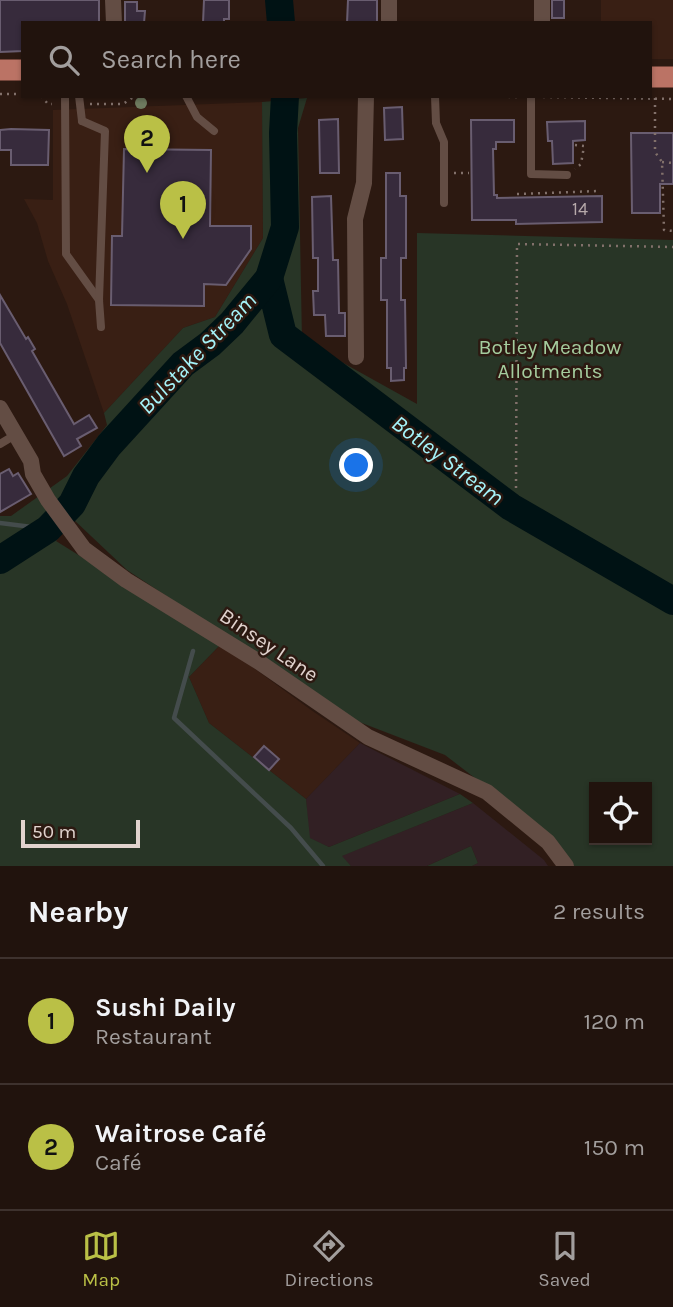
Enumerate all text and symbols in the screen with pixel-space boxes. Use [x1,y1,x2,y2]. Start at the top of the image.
search box [21,21,652,98]
icon: search [45,41,83,79]
text: Search here [101,44,241,75]
pin: 2 [124,115,170,173]
pin: 1 [160,181,206,239]
house number: 14 [572,198,588,220]
water label: Bulstake Stream [133,287,262,420]
park label: Botley Meadow Allotments [478,335,622,383]
water label: Botley Stream [386,410,509,511]
your location [339,448,373,482]
street label: Binsey Lane [215,603,323,687]
map controls [589,782,652,845]
button: locate [589,782,652,845]
scale bar [21,817,140,849]
text: 50 m [32,821,76,843]
text: Nearby [28,894,128,930]
text: 2 results [553,898,645,925]
text: Sushi Daily [95,992,236,1023]
text: 1 [47,1008,55,1035]
text: 120 m [583,1008,645,1035]
text: Restaurant [95,1023,212,1050]
text: Waitrose Café [95,1118,267,1149]
text: 2 [44,1134,58,1161]
text: 150 m [584,1134,645,1161]
text: Café [95,1149,141,1176]
tab: Map [82,1227,120,1291]
tab: Directions [285,1227,374,1291]
tab: Saved [538,1227,591,1291]

